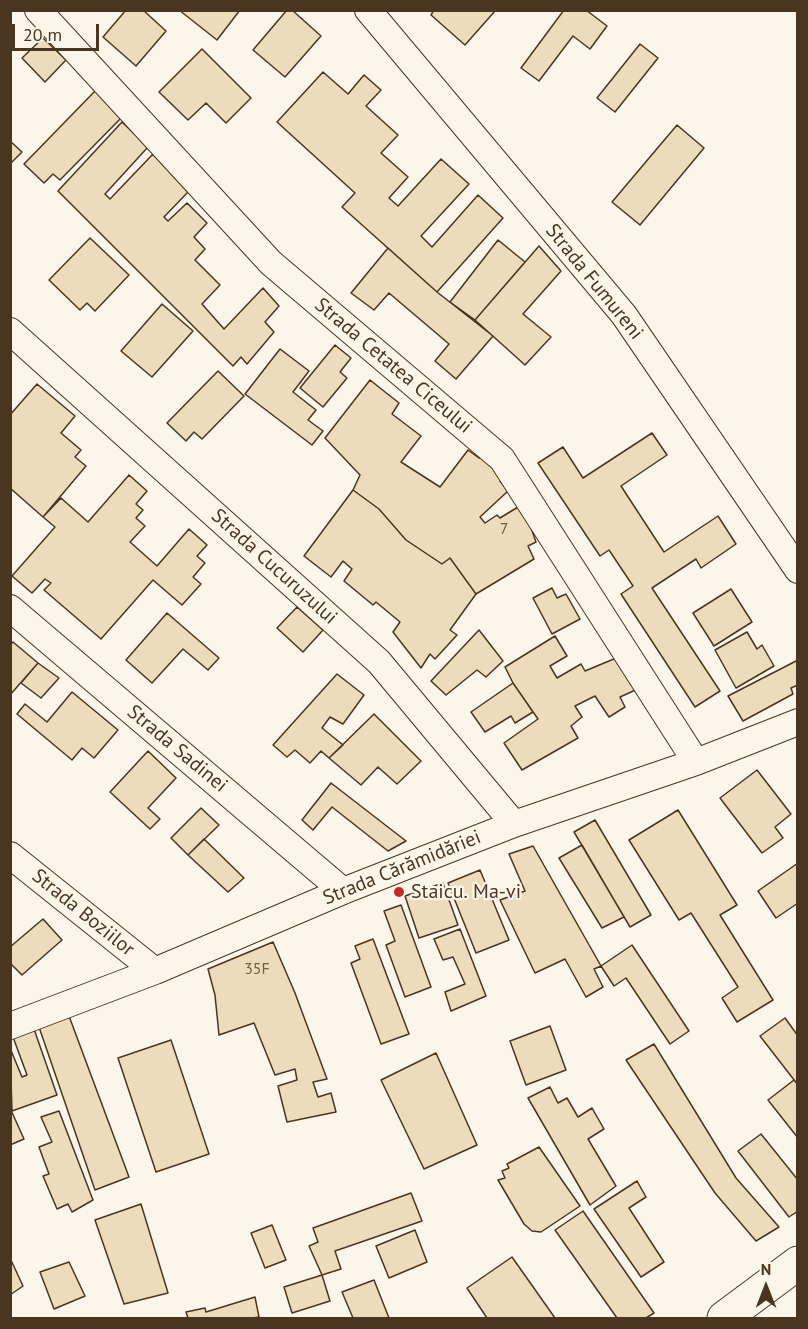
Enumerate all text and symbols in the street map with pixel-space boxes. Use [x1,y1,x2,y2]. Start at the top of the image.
scale bar [15,12,102,50]
text: 20 m [23,23,62,46]
street label: Strada Fumureni [540,219,648,345]
street label: Strada Cetatea Ciceului [309,293,477,439]
street label: Strada Cucuruzului [206,504,342,630]
house number: 7 [500,519,508,539]
street label: Strada Sadinei [122,700,232,798]
street label: Strada Cărămidăriei [320,825,484,911]
street label: Strada Boziilor [27,864,139,962]
place label: Staicu. Ma-vi [411,880,521,904]
marker: Staicu. Ma-vi [392,885,406,899]
house number: 35F [244,959,270,979]
north arrow [736,1257,796,1317]
text: N [761,1259,771,1279]

